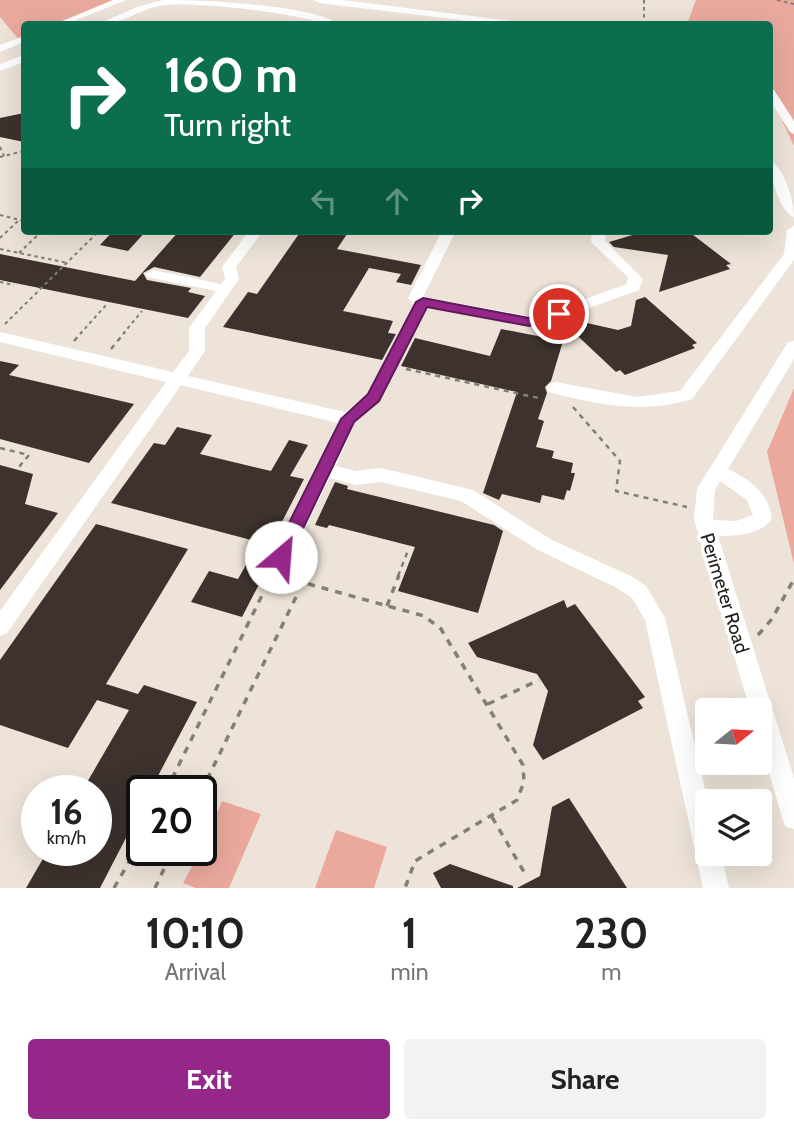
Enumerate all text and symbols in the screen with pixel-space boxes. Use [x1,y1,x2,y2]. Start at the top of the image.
text: 160 m [164,45,298,104]
icon: right [49,49,140,140]
text: Turn right [164,105,291,144]
icon: left [305,182,343,220]
icon: ahead [378,182,416,220]
icon: right [451,182,489,220]
pin [529,284,589,344]
icon: arrive [540,295,578,333]
position arrow [244,520,318,594]
street label: Perimeter Road [695,530,754,656]
north arrow [695,698,772,775]
map controls [695,698,772,866]
speed limit sign: 20 [126,775,217,866]
button: layers [695,789,772,866]
text: 16 [50,790,83,833]
text: km/h [47,827,86,849]
text: 10:10 [145,907,245,959]
text: 1 [402,907,417,959]
text: 230 [574,907,649,959]
text: Arrival [165,958,226,986]
text: min [391,958,429,986]
text: m [601,958,621,986]
button: Exit [28,1039,390,1119]
button: Share [404,1039,766,1119]

